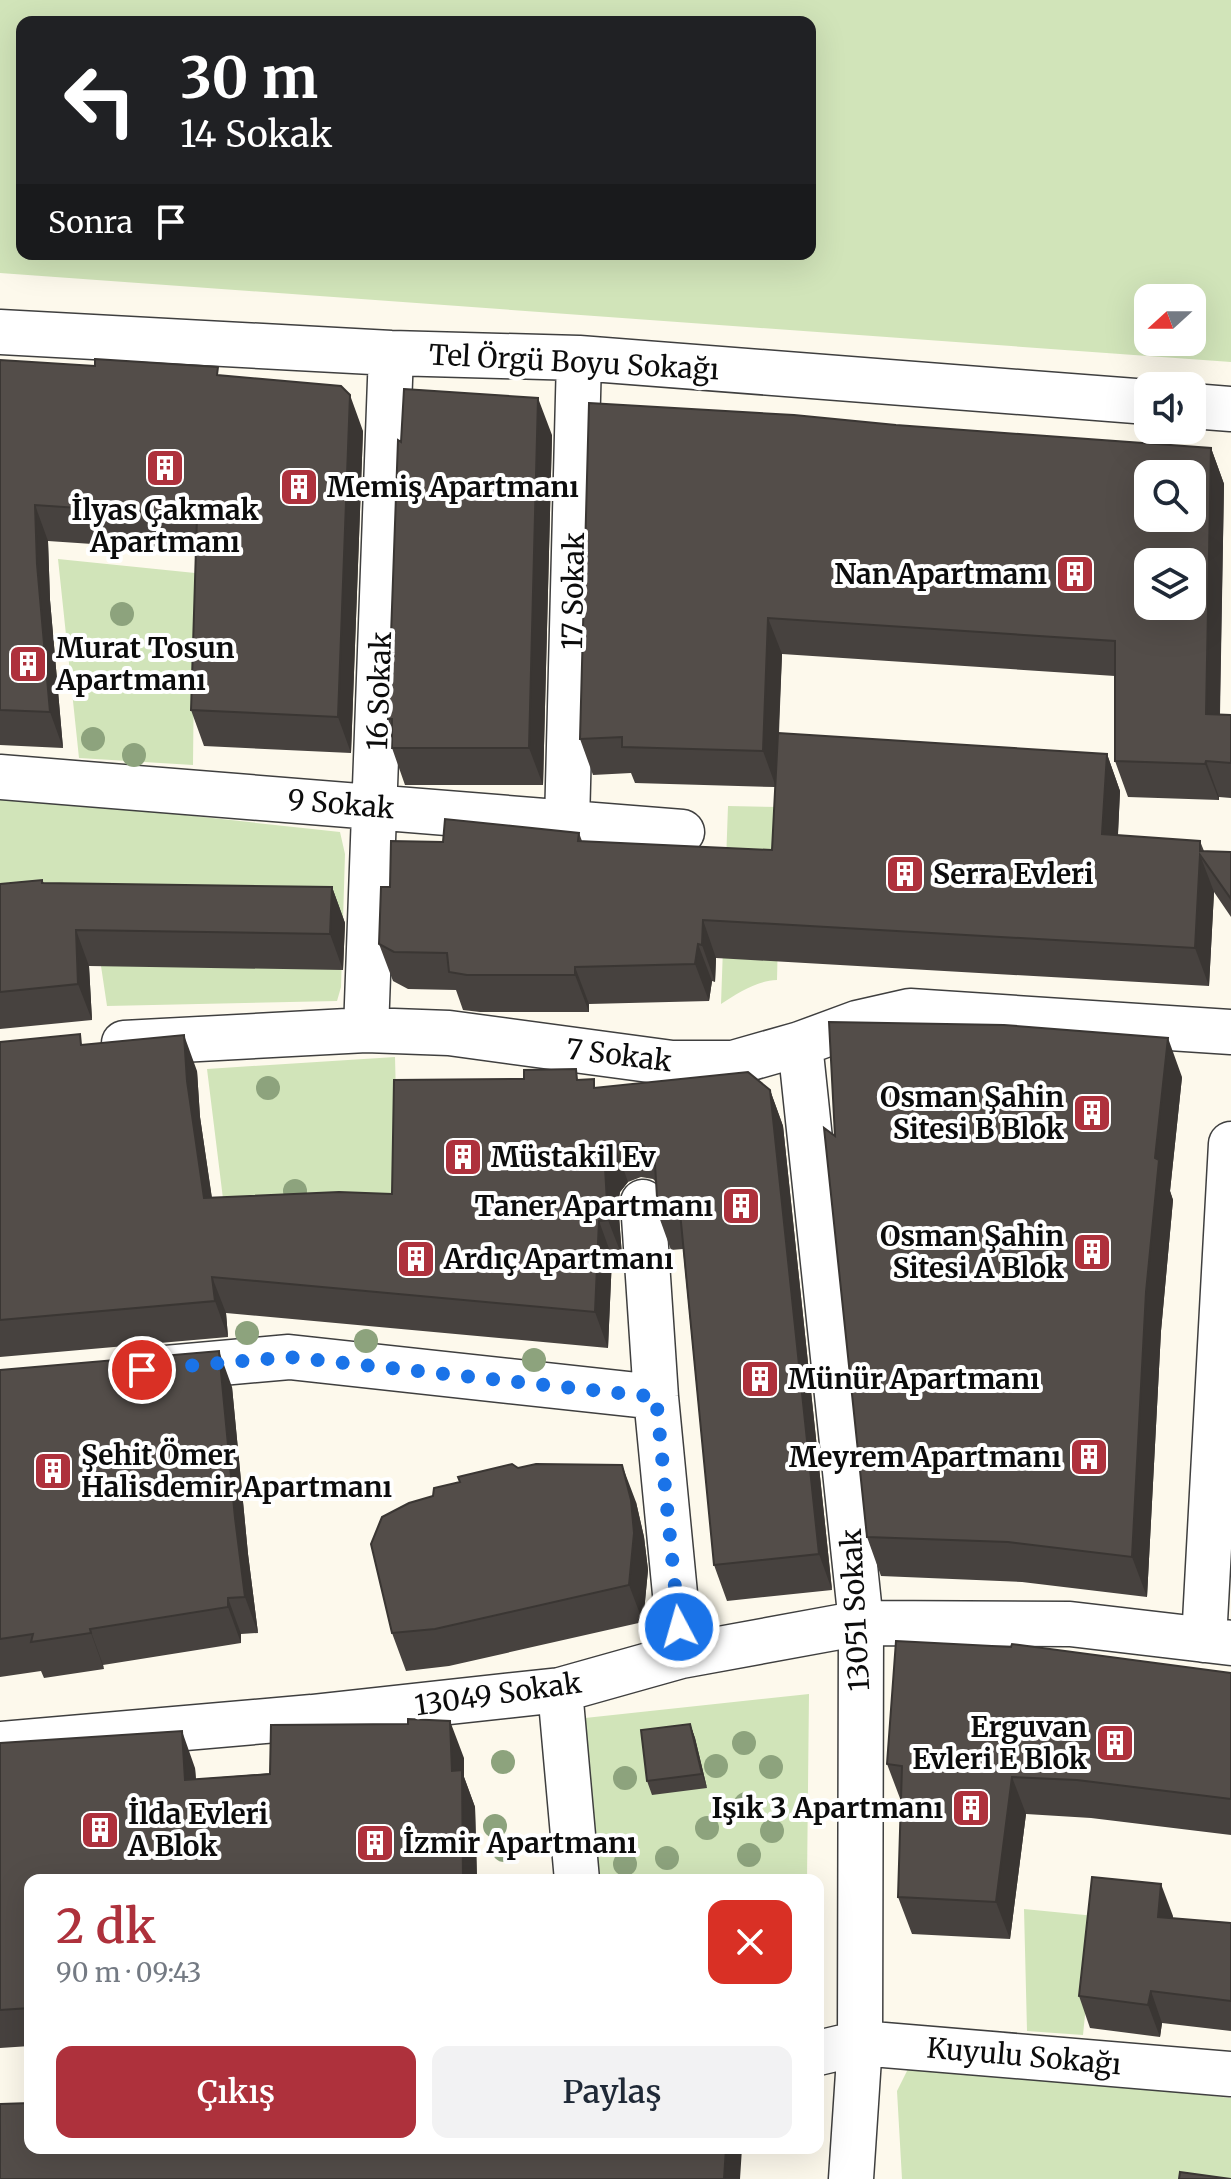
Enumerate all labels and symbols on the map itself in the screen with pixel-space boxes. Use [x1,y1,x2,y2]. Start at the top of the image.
north arrow [1134,284,1206,356]
street label: Tel Örgü Boyu Sokağı [428,336,720,388]
building icon: İlyas Çakmak Apartmanı [144,447,186,489]
building icon: Memiş Apartmanı [278,466,320,508]
place label: Memiş Apartmanı [327,469,579,505]
place label: İlyas Çakmak Apartmanı [71,492,260,560]
street label: 17 Sokak [554,532,592,650]
building icon: Nan Apartmanı [1054,553,1096,595]
place label: Nan Apartmanı [834,556,1047,592]
place label: Murat Tosun Apartmanı [55,630,235,698]
street label: 16 Sokak [359,631,399,751]
building icon: Murat Tosun Apartmanı [7,643,49,685]
street label: 9 Sokak [286,781,396,827]
building icon: Serra Evleri [884,853,926,895]
place label: Serra Evleri [933,856,1094,892]
street label: 7 Sokak [564,1031,674,1079]
place label: Osman Şahin Sitesi B Blok [880,1079,1065,1147]
building icon: Osman Şahin Sitesi B Blok [1071,1092,1113,1134]
building icon: Müstakil Ev [442,1136,484,1178]
place label: Müstakil Ev [491,1139,656,1175]
building icon: Taner Apartmanı [720,1185,762,1227]
place label: Taner Apartmanı [474,1188,713,1224]
place label: Osman Şahin Sitesi A Blok [880,1218,1065,1286]
building icon: Osman Şahin Sitesi A Blok [1071,1231,1113,1273]
building icon: Ardıç Apartmanı [395,1238,437,1280]
place label: Ardıç Apartmanı [443,1241,674,1277]
pin [108,1336,176,1404]
building icon: Münür Apartmanı [739,1358,781,1400]
place label: Münür Apartmanı [788,1361,1039,1397]
building icon: Meyrem Apartmanı [1068,1436,1110,1478]
place label: Şehit Ömer Halisdemir Apartmanı [81,1437,392,1505]
place label: Meyrem Apartmanı [789,1439,1061,1475]
building icon: Şehit Ömer Halisdemir Apartmanı [32,1450,74,1492]
street label: 13051 Sokak [833,1528,877,1692]
position arrow [637,1585,721,1669]
street label: 13049 Sokak [412,1664,584,1724]
place label: Erguvan Evleri E Blok [912,1709,1088,1777]
building icon: Erguvan Evleri E Blok [1094,1722,1136,1764]
building icon: Işık 3 Apartmanı [950,1787,992,1829]
place label: Işık 3 Apartmanı [712,1790,943,1826]
place label: İlda Evleri A Blok [127,1796,268,1864]
building icon: İlda Evleri A Blok [79,1809,121,1851]
building icon: İzmir Apartmanı [354,1822,396,1864]
place label: İzmir Apartmanı [403,1825,637,1861]
street label: Kuyulu Sokağı [925,2030,1123,2082]

